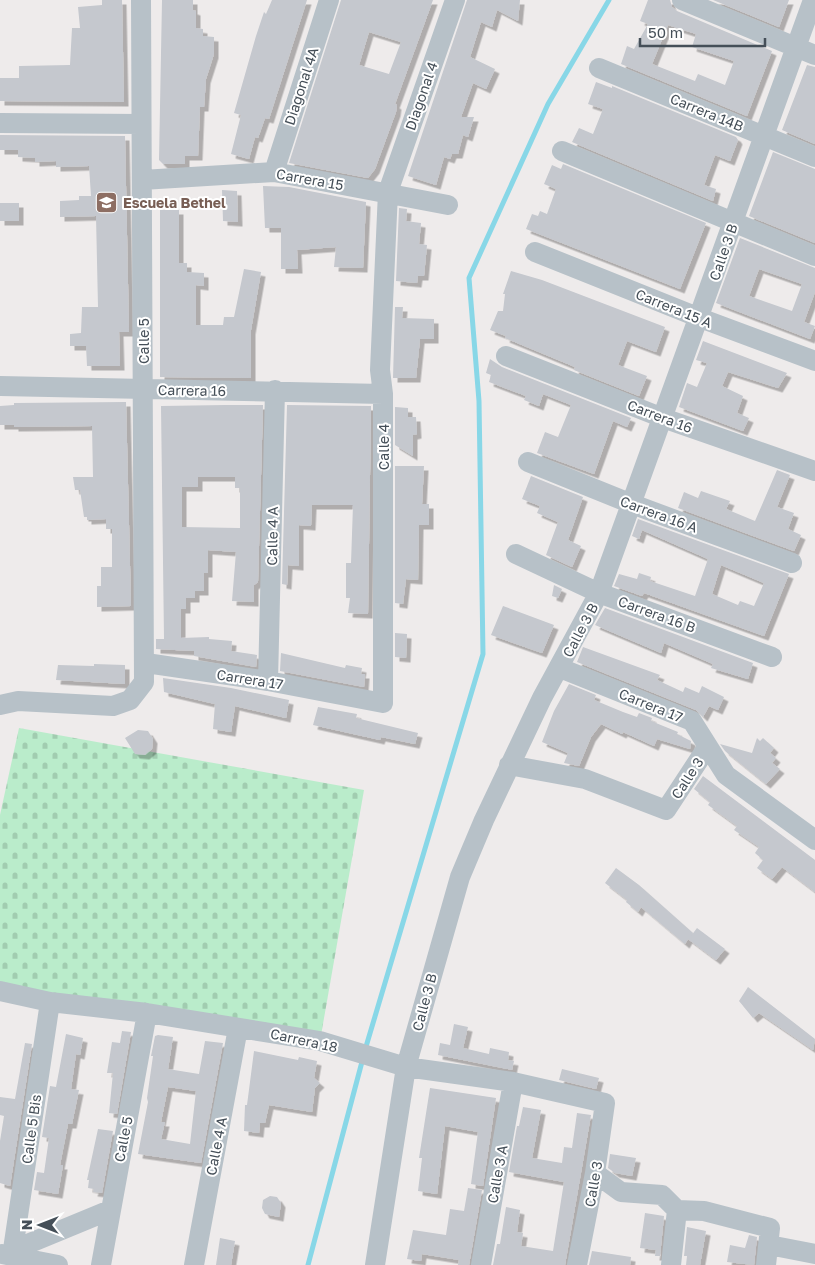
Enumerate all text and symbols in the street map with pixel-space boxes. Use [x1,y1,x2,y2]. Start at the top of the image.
scale bar [640,15,765,47]
text: 50 m [648,23,683,41]
street label: Diagonal 4A [280,44,322,127]
street label: Diagonal 4 [401,59,441,133]
street label: Carrera 14B [668,90,746,134]
street label: Carrera 15 [275,165,345,193]
school or university icon: Escuela Bethel [95,190,119,214]
place label: Escuela Bethel [123,194,226,211]
street label: Calle 3 B [705,221,741,283]
street label: Carrera 15 A [633,285,715,331]
street label: Calle 5 [135,318,152,364]
street label: Carrera 16 [158,381,226,399]
street label: Carrera 16 [625,396,695,436]
street label: Calle 4 [375,424,392,470]
street label: Carrera 16 A [618,492,701,536]
street label: Calle 4 A [263,506,281,566]
street label: Carrera 16 B [616,592,698,636]
street label: Calle 3 B [559,600,601,660]
street label: Carrera 17 [215,665,285,693]
street label: Carrera 17 [617,685,685,725]
street label: Calle 3 [667,754,707,802]
street label: Calle 3 B [408,971,440,1033]
street label: Carrera 18 [269,1025,339,1055]
street label: Calle 5 Bis [18,1093,44,1165]
street label: Calle 5 [110,1115,136,1163]
street label: Calle 4 A [202,1115,230,1177]
street label: Calle 3 A [484,1143,511,1205]
street label: Calle 3 [581,1160,605,1208]
north arrow [15,1200,65,1250]
text: N [18,1220,35,1230]

